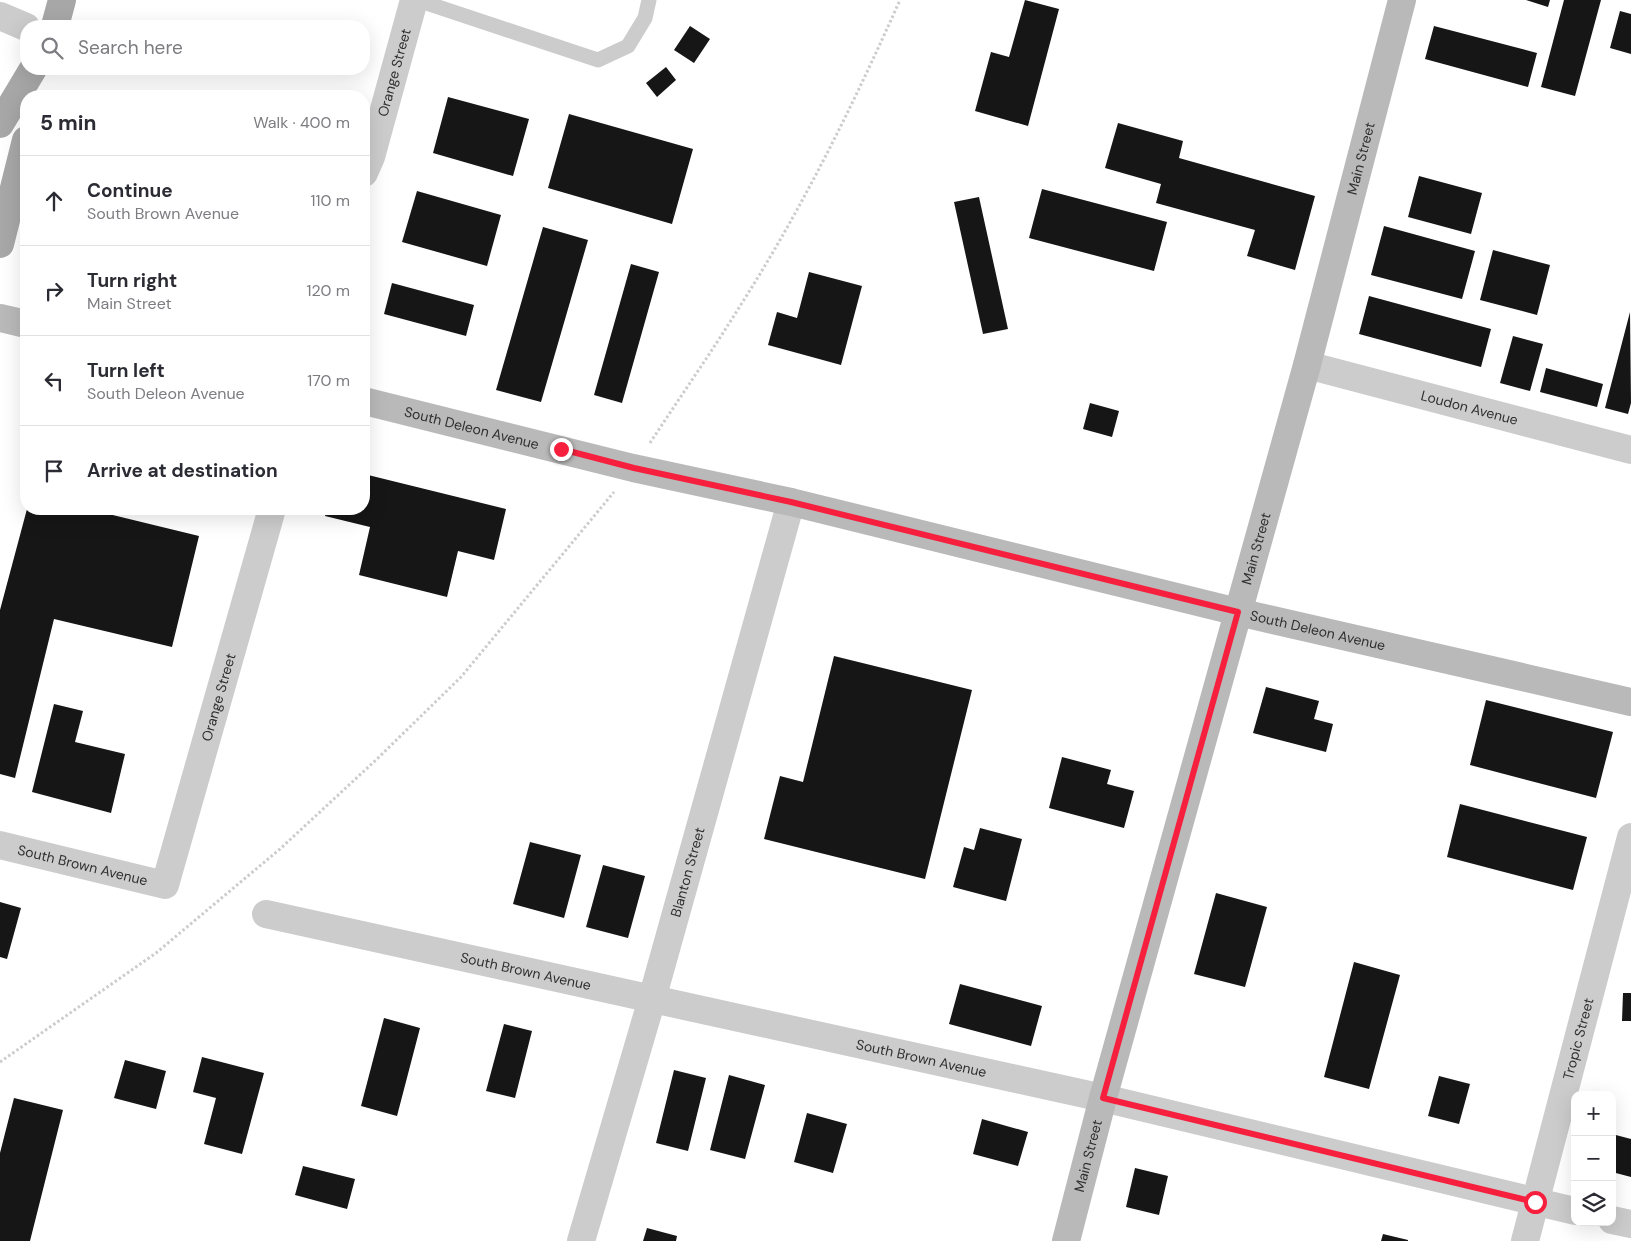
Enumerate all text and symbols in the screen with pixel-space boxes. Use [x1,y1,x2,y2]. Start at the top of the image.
search box [20,20,370,75]
street label: Orange Street [373,26,415,119]
icon: search [38,34,66,62]
text: Search here [78,35,183,60]
text: 5 min [40,109,96,137]
text: Walk · 400 m [253,112,350,133]
street label: Main Street [1343,120,1379,197]
text: Continue [87,178,173,203]
icon: ahead [40,187,68,215]
text: 110 m [311,190,350,211]
text: South Brown Avenue [87,203,239,224]
text: Turn right [87,268,177,293]
icon: right [40,277,68,305]
text: 120 m [306,280,350,301]
text: Main Street [87,293,172,314]
text: Turn left [87,358,165,383]
icon: left [40,367,68,395]
text: 170 m [307,370,350,391]
text: South Deleon Avenue [87,383,245,404]
street label: Loudon Avenue [1419,386,1520,429]
street label: South Deleon Avenue [403,402,541,453]
route end [550,438,573,461]
icon: arrive [40,457,68,485]
text: Arrive at destination [87,458,278,483]
street label: Main Street [1237,510,1275,587]
street label: South Deleon Avenue [1248,606,1387,654]
street label: Orange Street [197,651,239,743]
street label: Blanton Street [666,825,709,919]
street label: South Brown Avenue [16,841,150,889]
street label: South Brown Avenue [459,948,593,994]
street label: Tropic Street [1559,996,1597,1082]
street label: South Brown Avenue [854,1035,988,1081]
map controls [1571,1091,1616,1226]
button: + [1571,1091,1616,1136]
street label: Main Street [1070,1118,1106,1194]
button: − [1571,1136,1616,1181]
button: layers [1571,1181,1616,1226]
route start [1524,1191,1547,1214]

